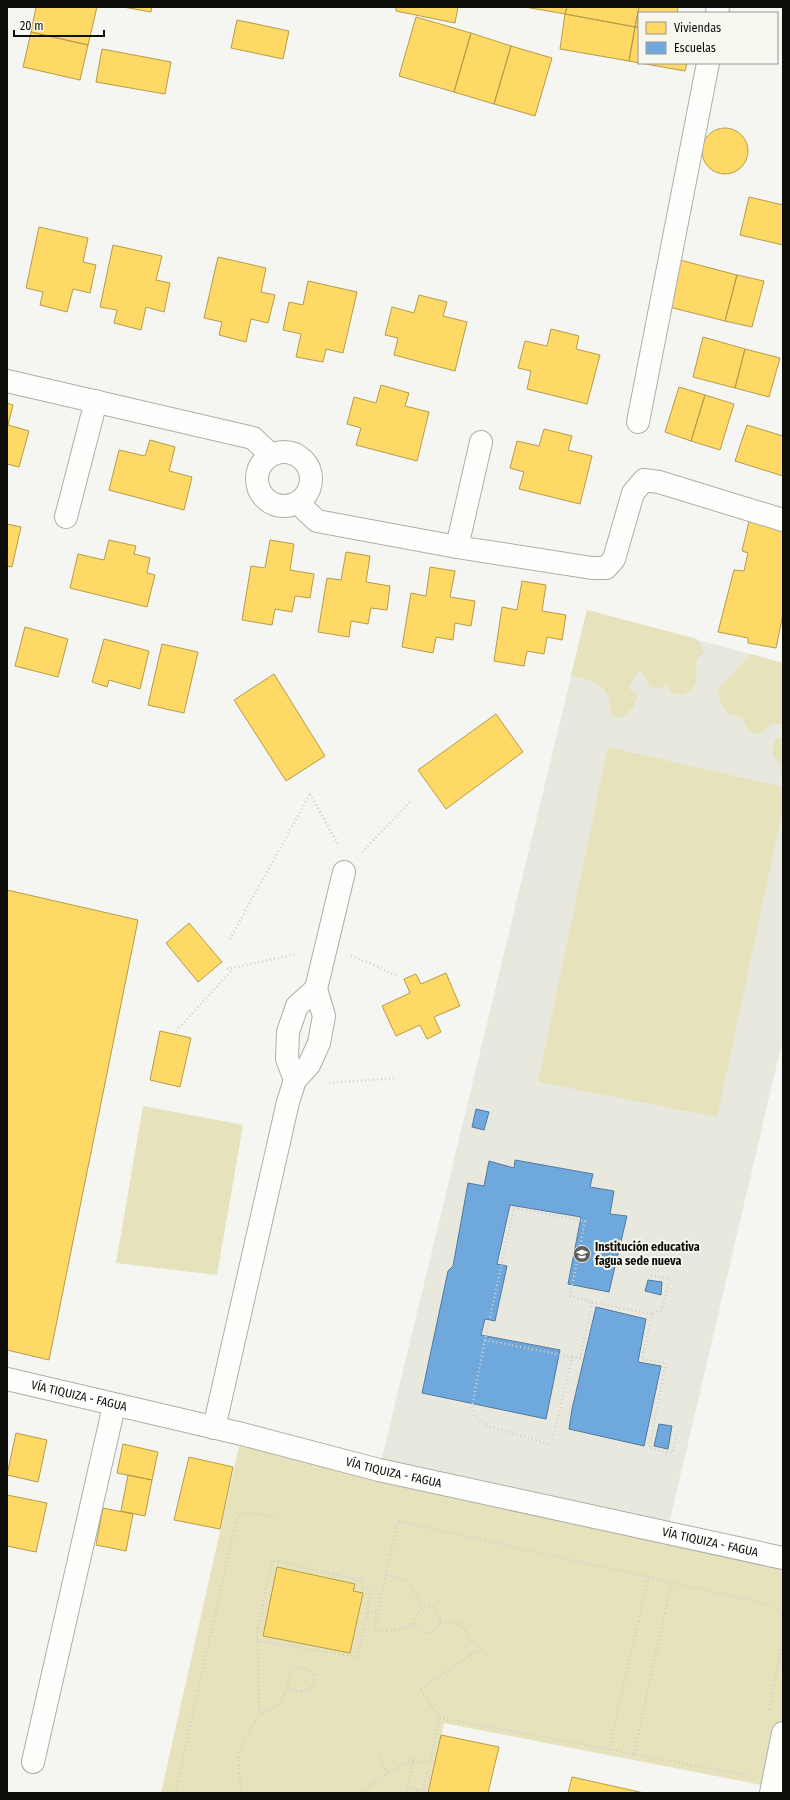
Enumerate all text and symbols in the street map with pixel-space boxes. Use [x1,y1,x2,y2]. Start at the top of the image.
scale bar [14,12,104,38]
legend [638,12,778,64]
text: 20 m [20,19,44,33]
text: Viviendas [674,21,721,35]
text: Escuelas [674,41,716,55]
place label: Institución educativa fagua sede nueva [595,1240,700,1268]
school or university icon: Institución educativa fagua sede nueva [572,1244,592,1264]
street label: VÍA TIQUIZA - FAGUA [30,1378,129,1414]
street label: VÍA TIQUIZA - FAGUA [344,1455,444,1491]
street label: VÍA TIQUIZA - FAGUA [661,1525,760,1560]

